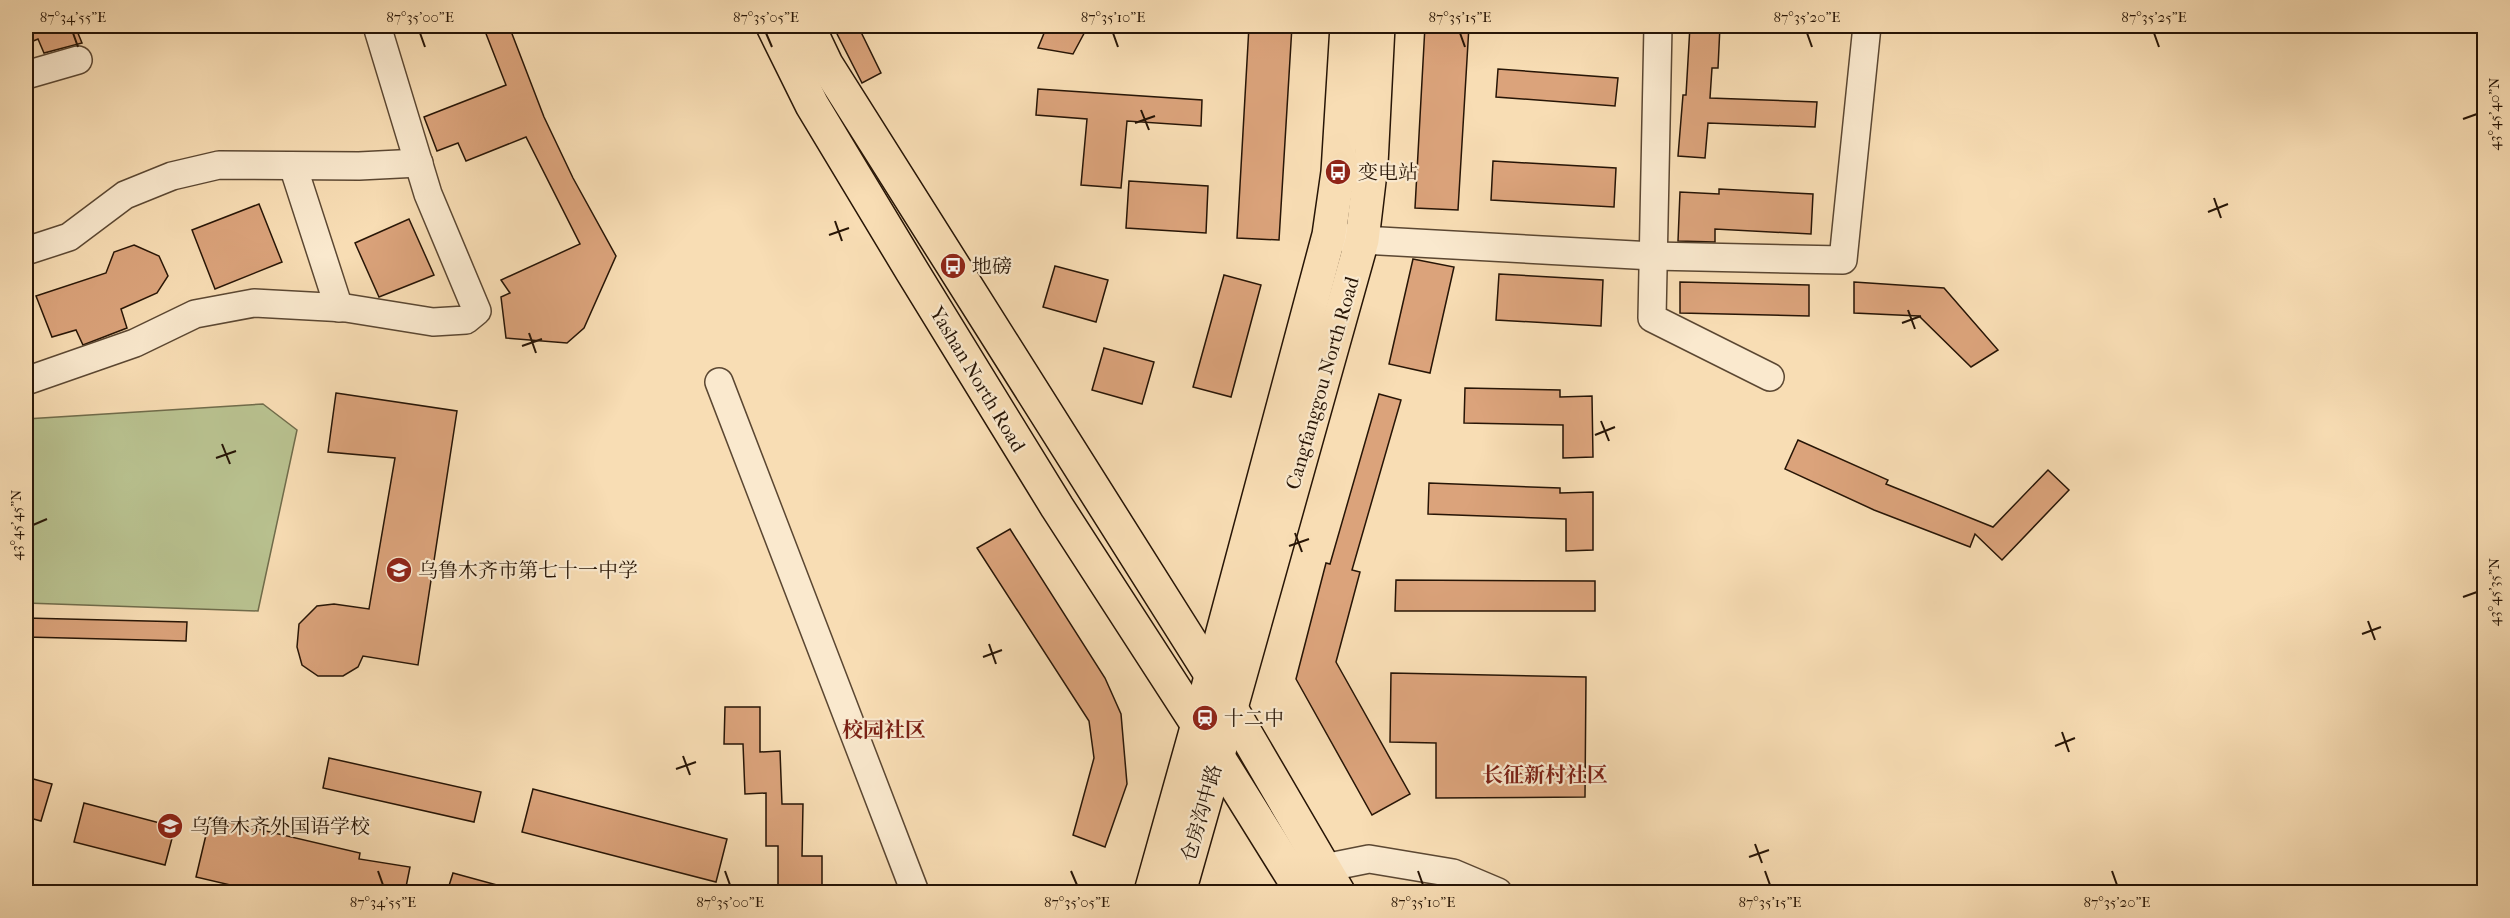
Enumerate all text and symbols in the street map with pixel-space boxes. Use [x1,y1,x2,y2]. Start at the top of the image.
text: 87°34'55"E [40,8,106,26]
text: 87°35'00"E [386,8,454,26]
text: 87°35'05"E [733,8,799,26]
text: 87°35'10"E [1081,8,1145,26]
text: 87°35'15"E [1429,8,1491,26]
text: 87°35'20"E [1773,8,1841,26]
text: 87°35'25"E [2121,8,2187,26]
text: 43°45'40"N [2485,77,2503,151]
bus stop icon: 变电站 [1323,157,1353,187]
place label: 变电站 [1358,161,1418,184]
bus stop icon: 地磅 [938,251,968,281]
place label: 地磅 [972,255,1012,278]
street label: Cangfanggou North Road [1281,273,1364,492]
street label: Yashan North Road [925,302,1031,457]
text: 43°45'45"N [7,489,25,560]
school or university icon: 乌鲁木齐市第七十一中学 [384,555,414,585]
text: 43°45'35"N [2485,557,2503,626]
place label: 乌鲁木齐市第七十一中学 [418,559,638,582]
station icon: 十二中 [1190,703,1220,733]
place label: 十二中 [1224,707,1284,730]
district label: 校园社区 [842,718,926,742]
street label: 仓房沟中路 [1177,762,1226,864]
district label: 长征新村社区 [1482,763,1608,787]
school or university icon: 乌鲁木齐外国语学校 [155,811,185,841]
place label: 乌鲁木齐外国语学校 [190,815,370,838]
text: 87°34'55"E [350,893,416,911]
text: 87°35'00"E [696,893,764,911]
text: 87°35'05"E [1044,893,1110,911]
text: 87°35'10"E [1391,893,1455,911]
text: 87°35'15"E [1739,893,1801,911]
text: 87°35'20"E [2083,893,2151,911]

